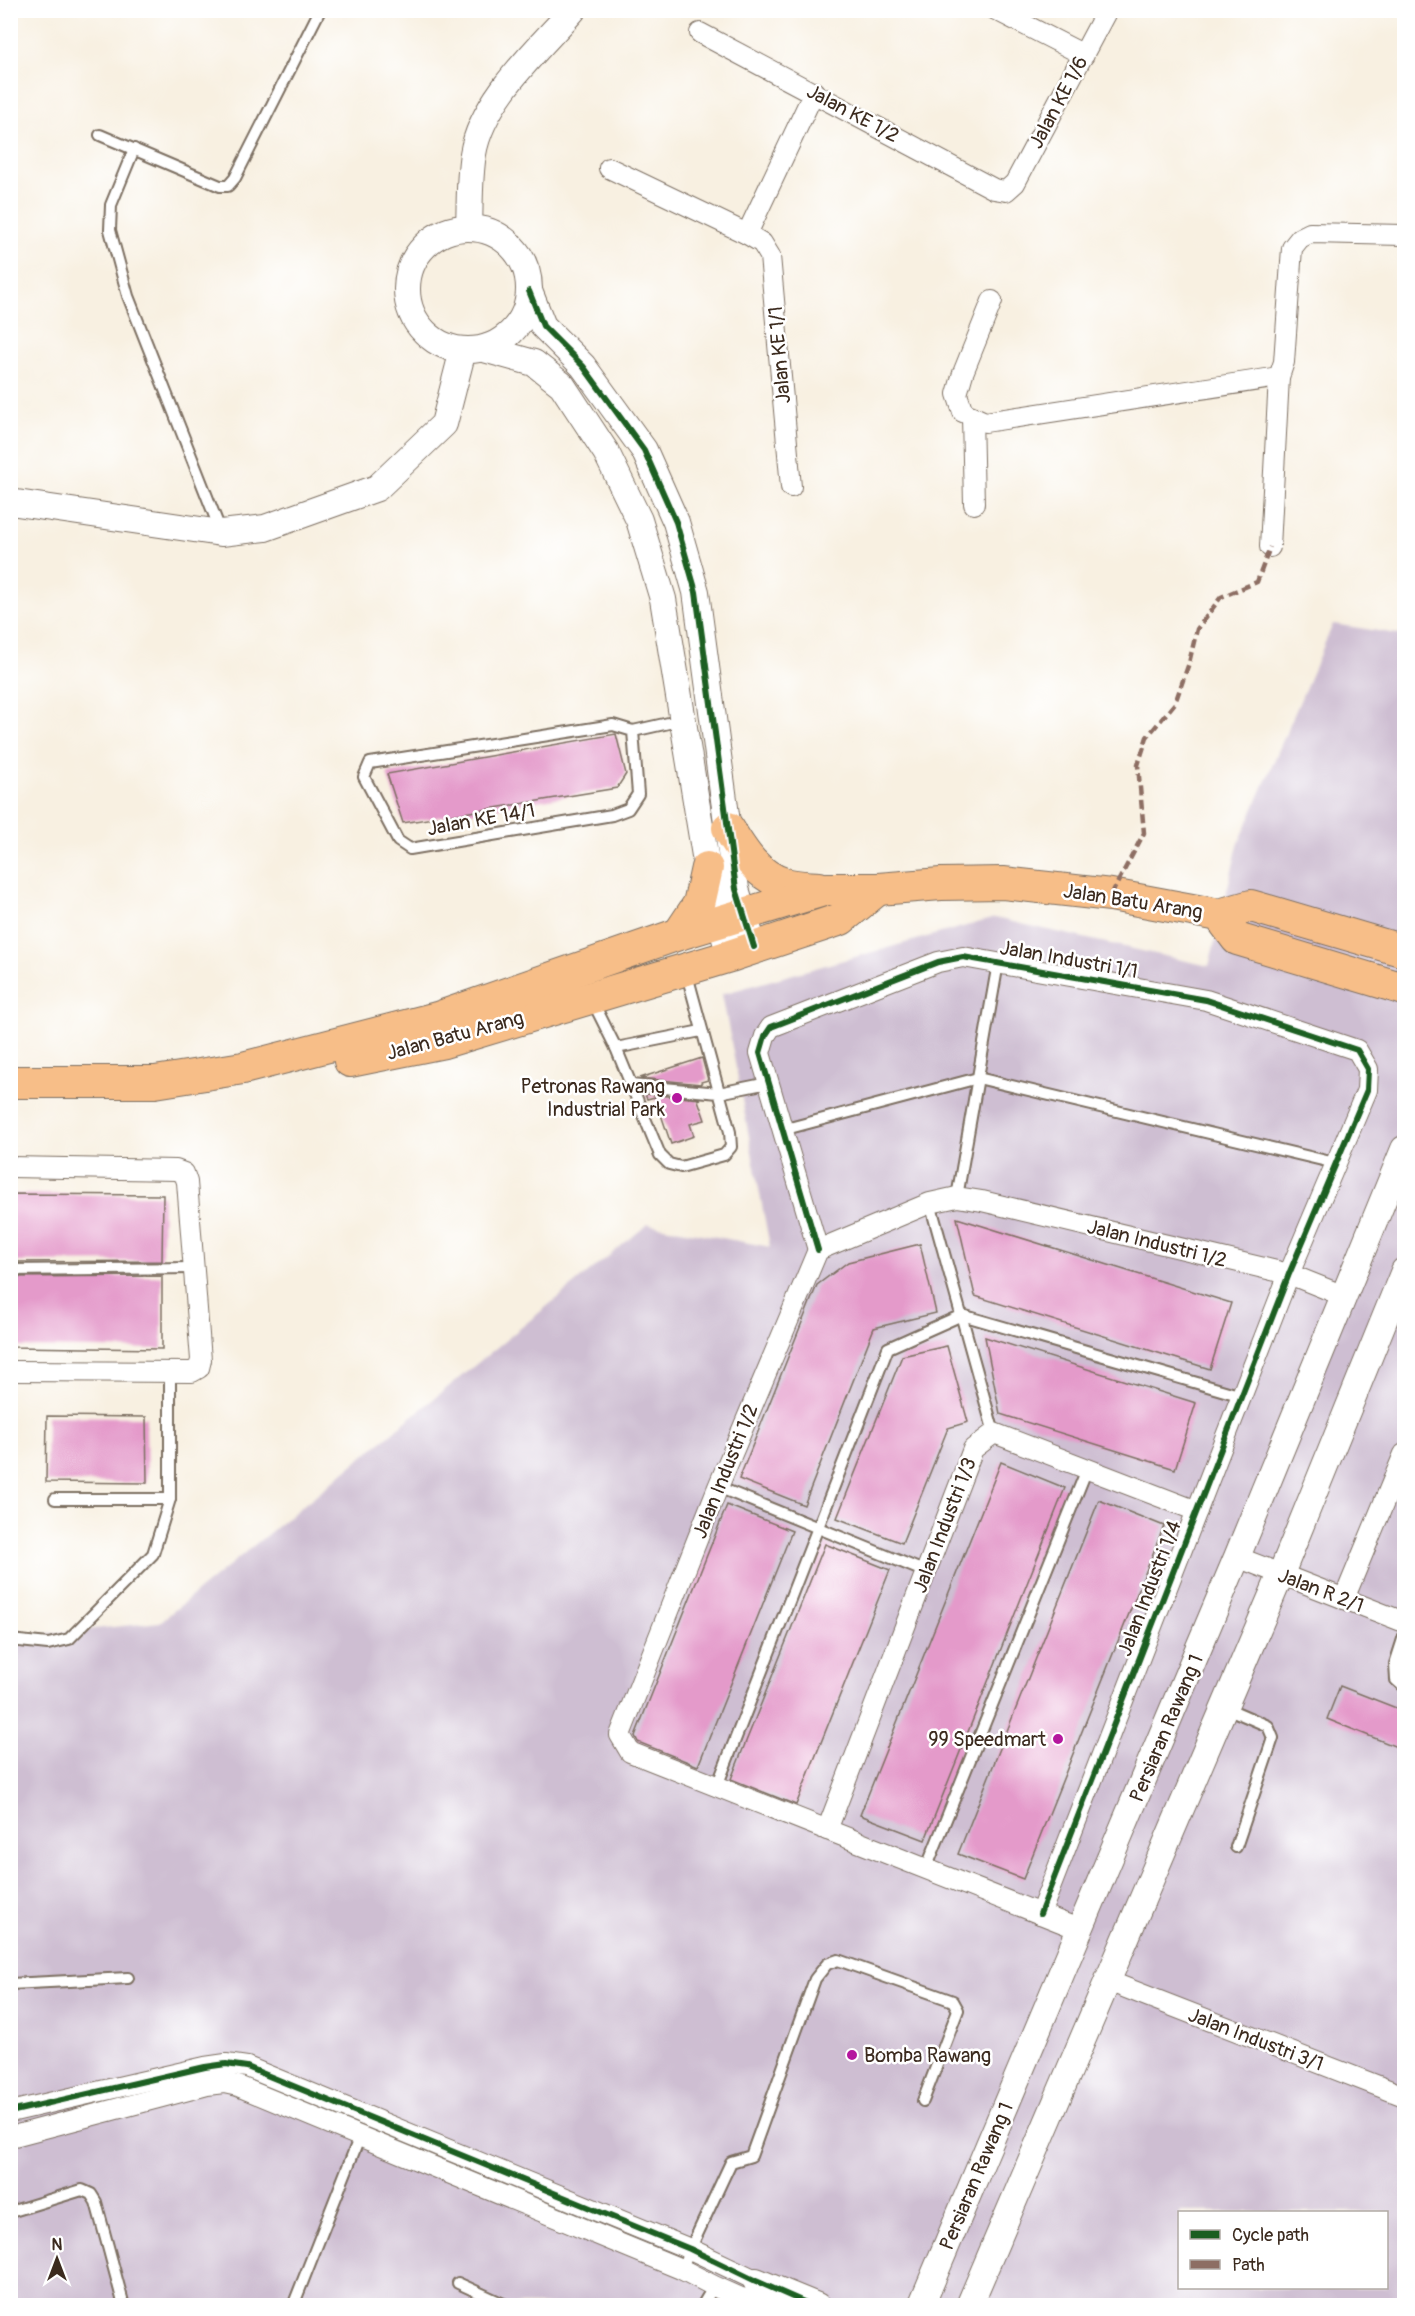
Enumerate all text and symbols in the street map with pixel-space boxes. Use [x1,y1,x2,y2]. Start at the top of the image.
street label: Jalan KE 1/6 [1024,52,1093,153]
street label: Jalan KE 1/2 [802,79,903,148]
street label: Jalan KE 1/1 [763,305,796,405]
street label: Jalan KE 14/1 [425,798,537,841]
street label: Jalan Batu Arang [1061,878,1204,925]
street label: Jalan Industri 1/1 [998,935,1140,984]
street label: Jalan Batu Arang [384,1005,526,1066]
place label: Petronas Rawang Industrial Park [520,1074,666,1122]
marker: Petronas Rawang Industrial Park [670,1091,684,1105]
street label: Jalan Industri 1/2 [1084,1214,1229,1273]
street label: Jalan Industri 1/2 [687,1400,764,1542]
street label: Jalan Industri 1/3 [907,1454,982,1596]
street label: Jalan Industri 1/4 [1112,1516,1187,1660]
street label: Jalan R 2/1 [1274,1563,1367,1618]
street label: Persiaran Rawang 1 [1124,1651,1209,1806]
place label: 99 Speedmart [928,1727,1047,1752]
marker: 99 Speedmart [1051,1732,1065,1746]
street label: Jalan Industri 3/1 [1185,2002,1327,2077]
place label: Bomba Rawang [864,2043,991,2068]
marker: Bomba Rawang [845,2048,859,2062]
street label: Persiaran Rawang 1 [934,2099,1019,2254]
legend [1178,2211,1388,2289]
text: Cycle path [1232,2224,1309,2247]
north arrow [27,2229,87,2289]
text: N [52,2235,63,2255]
text: Path [1232,2254,1265,2277]

